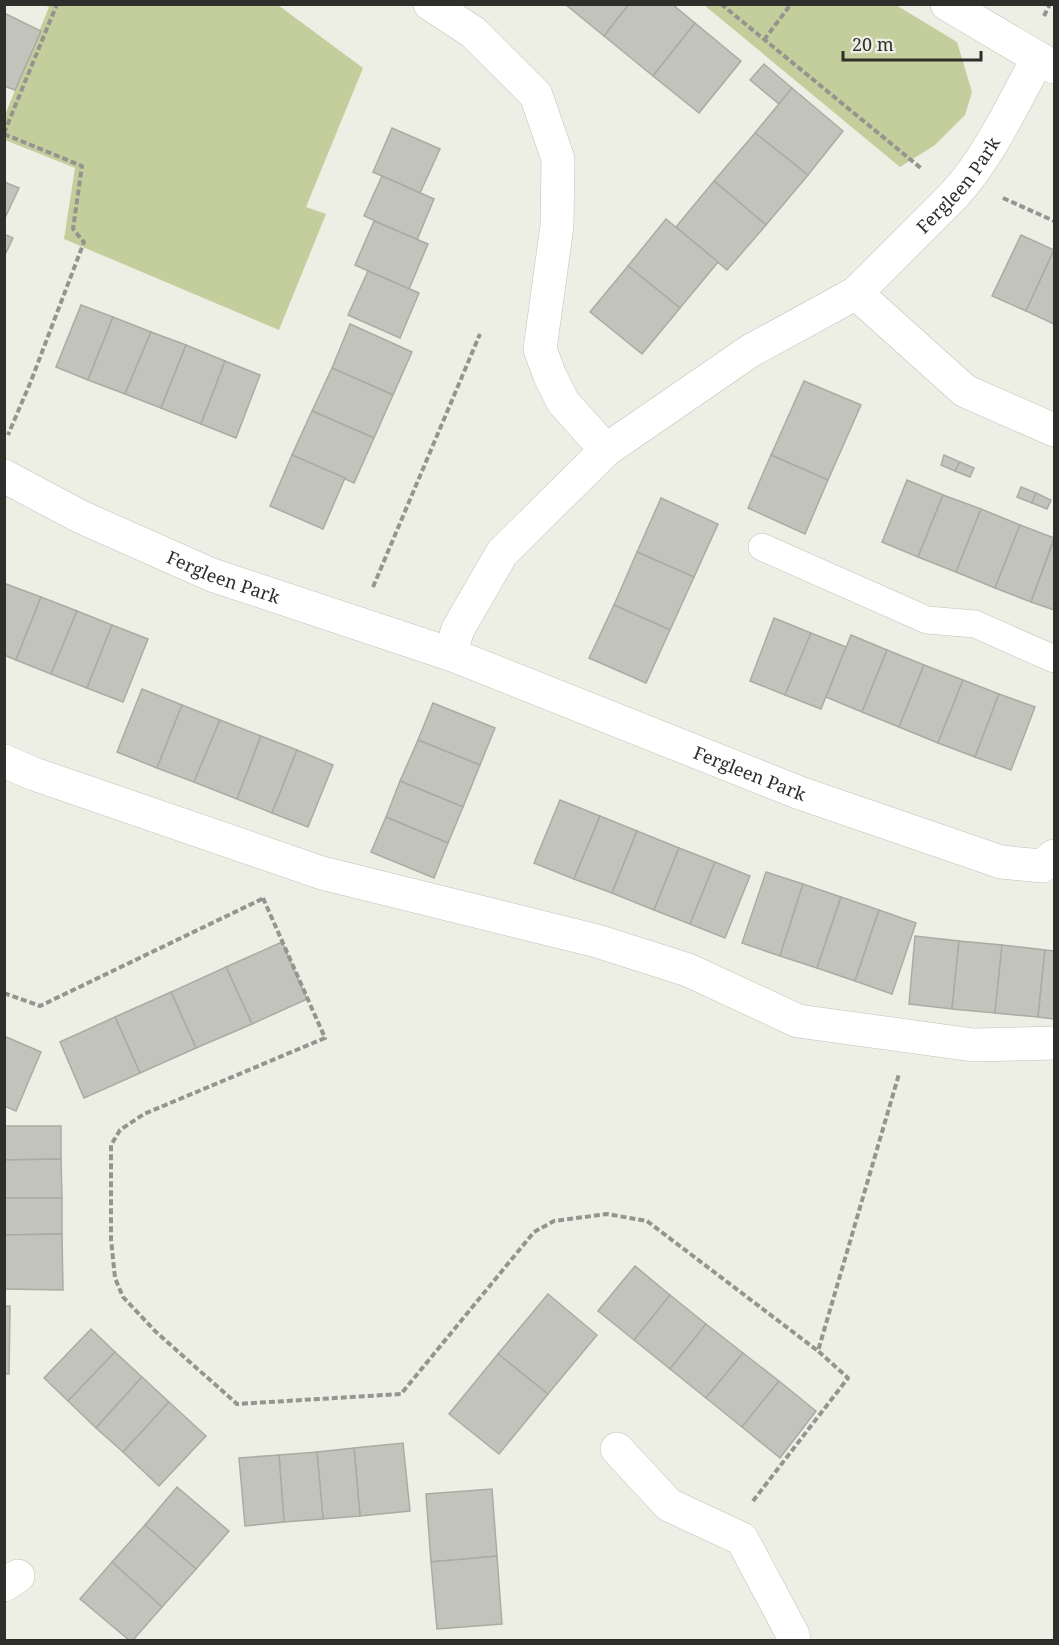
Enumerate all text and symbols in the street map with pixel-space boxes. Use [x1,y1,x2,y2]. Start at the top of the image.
scale bar [843,24,981,62]
text: 20 m [852,32,894,56]
street label: Fergleen Park [911,132,1005,238]
street label: Fergleen Park [163,545,284,609]
street label: Fergleen Park [690,740,810,806]

